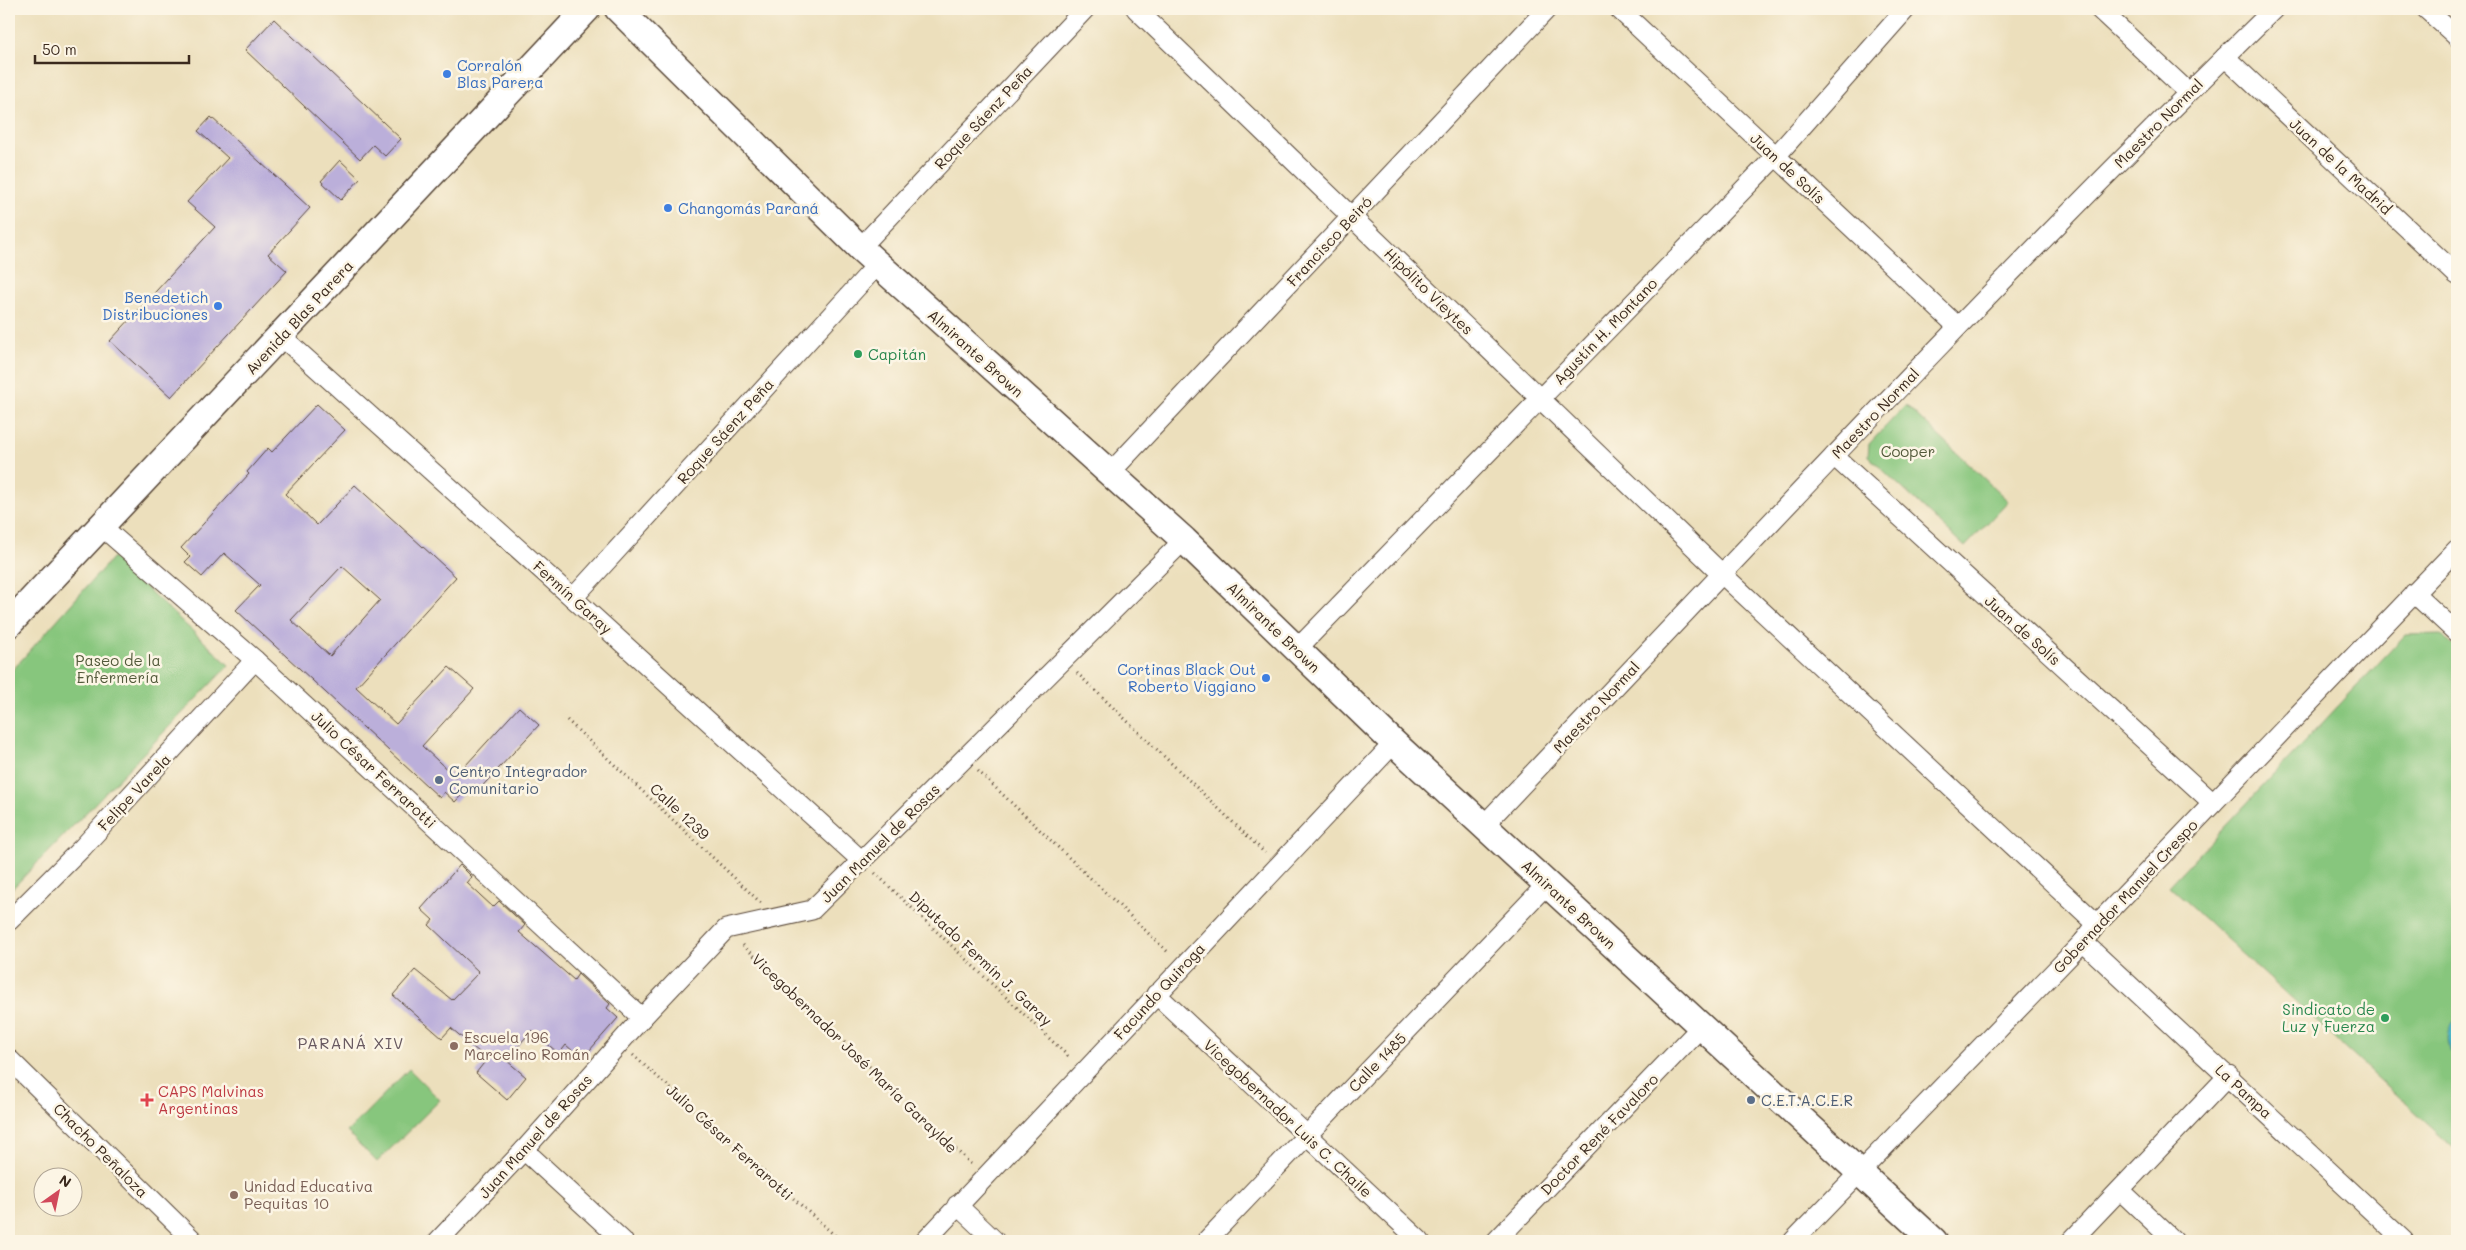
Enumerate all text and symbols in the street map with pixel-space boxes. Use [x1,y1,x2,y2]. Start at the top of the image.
scale bar [35,32,189,64]
text: 50 m [42,39,77,59]
place label: Corralón Blas Parera [457,55,544,92]
street label: Roque Sáenz Peña [930,61,1036,173]
marker: Corralón Blas Parera [441,68,453,80]
street label: Maestro Normal [2109,74,2207,172]
street label: Juan de la Madrid [2286,113,2396,219]
street label: Juan de Solís [1746,128,1830,208]
street label: Francisco Beiró [1282,192,1376,290]
place label: Changomás Paraná [678,198,819,218]
marker: Changomás Paraná [662,202,674,214]
street label: Hipólito Vieytes [1380,243,1478,339]
street label: Avenida Blas Parera [241,256,357,378]
street label: Agustín H. Montano [1549,273,1661,389]
place label: Benedetich Distribuciones [102,287,208,324]
marker: Benedetich Distribuciones [212,300,224,312]
street label: Almirante Brown [924,305,1028,401]
place label: Capitán [868,344,926,364]
marker: Capitán [852,348,864,360]
street label: Maestro Normal [1827,364,1923,462]
street label: Roque Sáenz Peña [672,374,778,488]
park label: Cooper [1881,441,1935,461]
street label: Fermín Garay [529,556,617,638]
street label: Almirante Brown [1223,577,1325,677]
street label: Juan de Solís [1981,591,2065,669]
park label: Paseo de la Enfermería [75,650,161,687]
street label: Maestro Normal [1548,657,1644,757]
place label: Cortinas Black Out Roberto Viggiano [1117,659,1256,696]
marker: Cortinas Black Out Roberto Viggiano [1260,672,1272,684]
street label: Julio César Ferrarotti [307,706,441,832]
street label: Felipe Varela [93,749,175,835]
place label: Centro Integrador Comunitario [449,761,587,798]
marker: Centro Integrador Comunitario [433,774,445,786]
street label: Calle 1239 [646,778,714,844]
street label: Juan Manuel de Rosas [816,779,944,907]
street label: Gobernador Manuel Crespo [2048,815,2202,977]
street label: Almirante Brown [1517,855,1621,953]
street label: Diputado Fermín J. Garay [905,886,1057,1030]
street label: Facundo Quiroga [1109,938,1209,1044]
street label: Vicegobernador José María Garaylde [748,949,962,1157]
place label: Sindicato de Luz y Fuerza [2282,999,2375,1036]
marker: Sindicato de Luz y Fuerza [2379,1012,2391,1024]
place label: Escuela 196 Marcelino Román [464,1027,589,1064]
street label: Calle 1485 [1344,1028,1410,1096]
district label: PARANÁ XIV [298,1032,404,1053]
street label: Vicegobernador Luis C. Chaile [1199,1034,1377,1202]
marker: Escuela 196 Marcelino Román [448,1040,460,1052]
street label: La Pampa [2211,1059,2277,1123]
street label: Doctor René Favaloro [1536,1069,1662,1199]
street label: Juan Manuel de Rosas [474,1070,596,1202]
street label: Julio César Ferrarotti [662,1080,798,1204]
place label: CAPS Malvinas Argentinas [158,1081,264,1118]
place label: C.E.T.A.C.E.R [1761,1090,1853,1110]
marker: CAPS Malvinas Argentinas [140,1093,154,1107]
marker: C.E.T.A.C.E.R [1745,1094,1757,1106]
street label: Chacho Peñaloza [49,1098,153,1202]
north arrow [32,1168,82,1218]
text: N [56,1170,75,1192]
place label: Unidad Educativa Pequitas 10 [244,1176,373,1213]
marker: Unidad Educativa Pequitas 10 [228,1189,240,1201]

